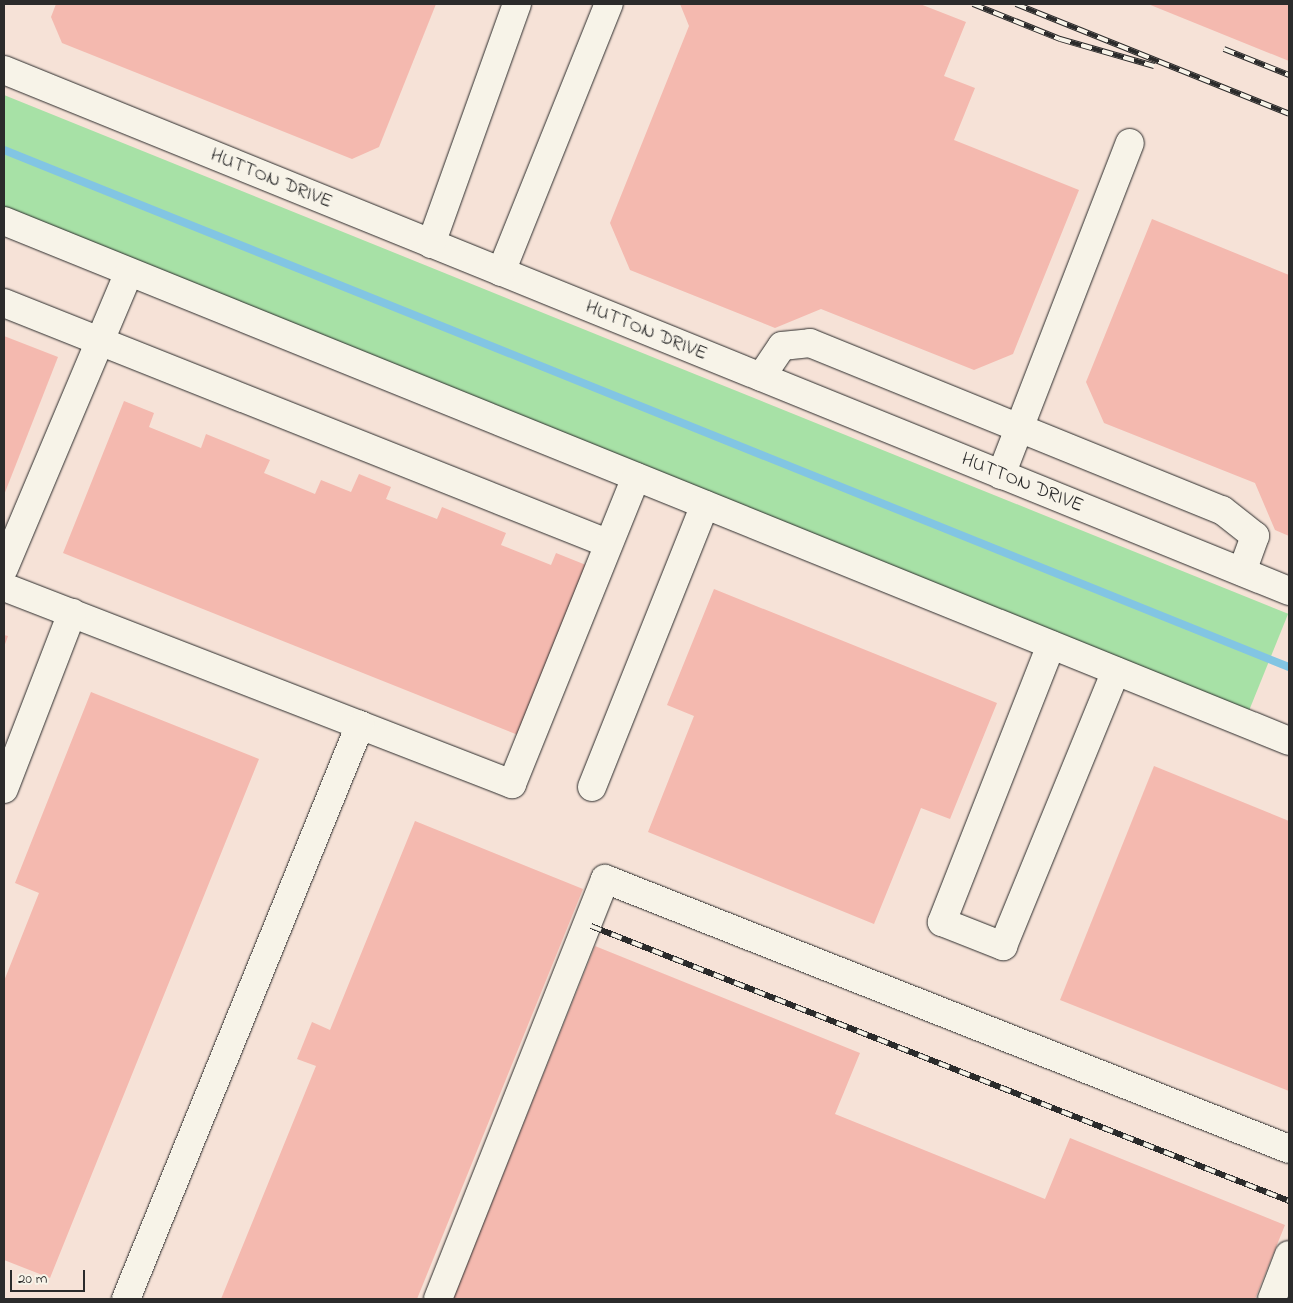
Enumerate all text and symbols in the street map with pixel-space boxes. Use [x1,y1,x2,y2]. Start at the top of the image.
street label: HUTTON DRIVE [206,144,336,214]
street label: HUTTON DRIVE [581,296,711,366]
street label: HUTTON DRIVE [957,448,1087,518]
scale bar [12,1260,88,1292]
text: 20 m [18,1268,47,1290]

